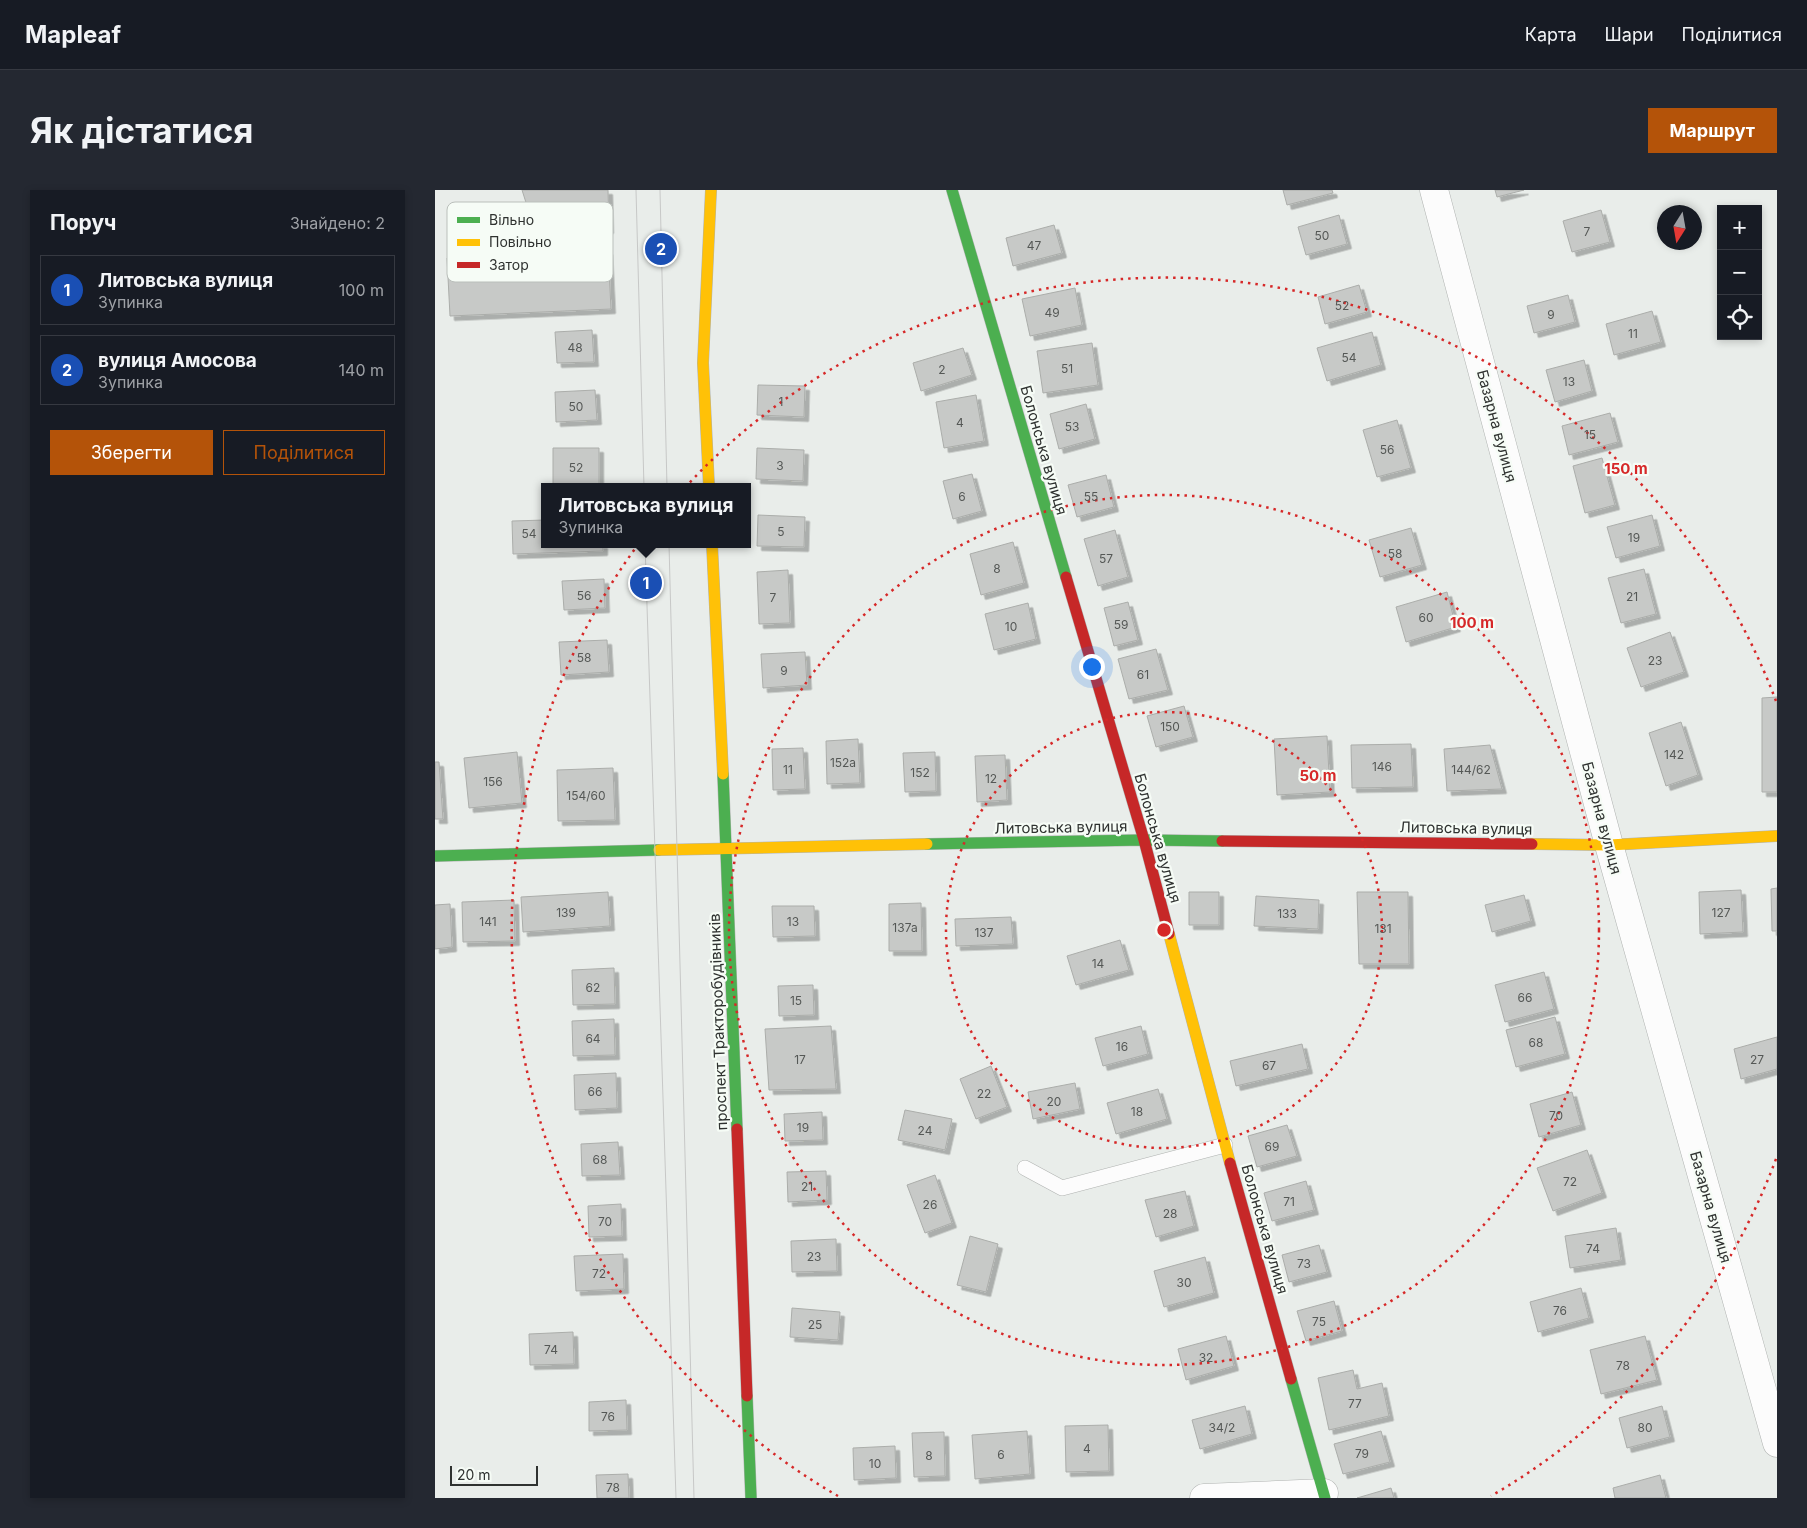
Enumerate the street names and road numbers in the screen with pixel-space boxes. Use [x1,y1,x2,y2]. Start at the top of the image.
street label: Базарна вулиця [1473,368,1521,484]
street label: Болонська вулиця [1016,383,1072,517]
street label: Базарна вулиця [1578,760,1626,876]
street label: Болонська вулиця [1130,771,1186,905]
street label: Литовська вулиця [994,816,1128,838]
street label: Литовська вулиця [1399,817,1533,839]
street label: проспект Тракторобудівників [705,913,731,1131]
street label: Базарна вулиця [1686,1149,1736,1265]
street label: Болонська вулиця [1237,1162,1293,1296]

